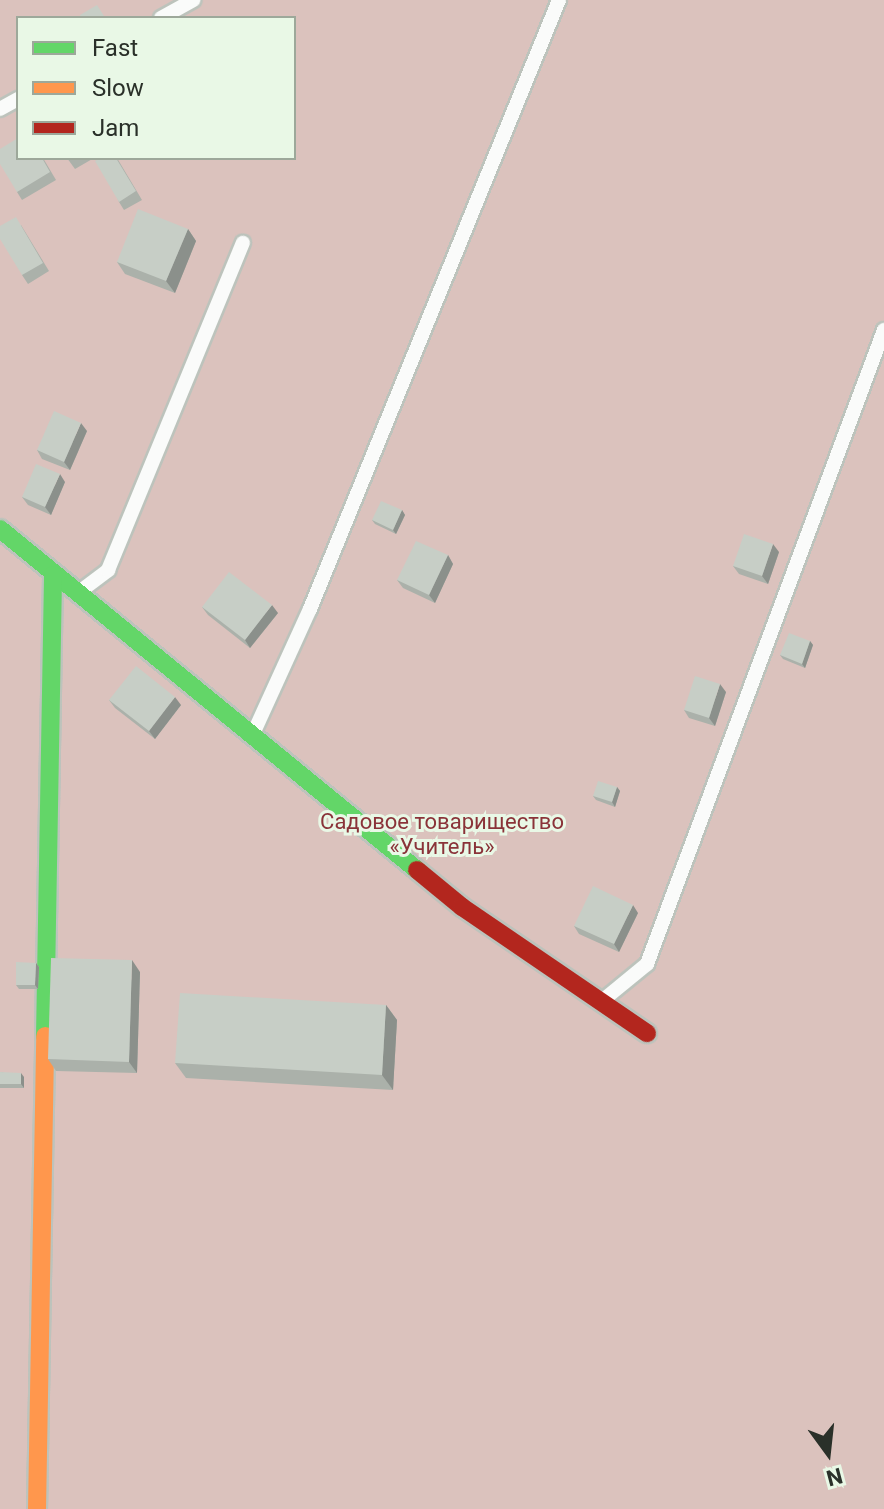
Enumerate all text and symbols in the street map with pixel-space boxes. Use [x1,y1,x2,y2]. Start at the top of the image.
legend [16,16,296,160]
text: Fast [92,34,138,62]
text: Slow [92,74,144,102]
text: Jam [92,114,139,142]
park label: Садовое товарищество «Учитель» [320,808,564,860]
north arrow [788,1413,868,1493]
text: N [824,1463,845,1491]

